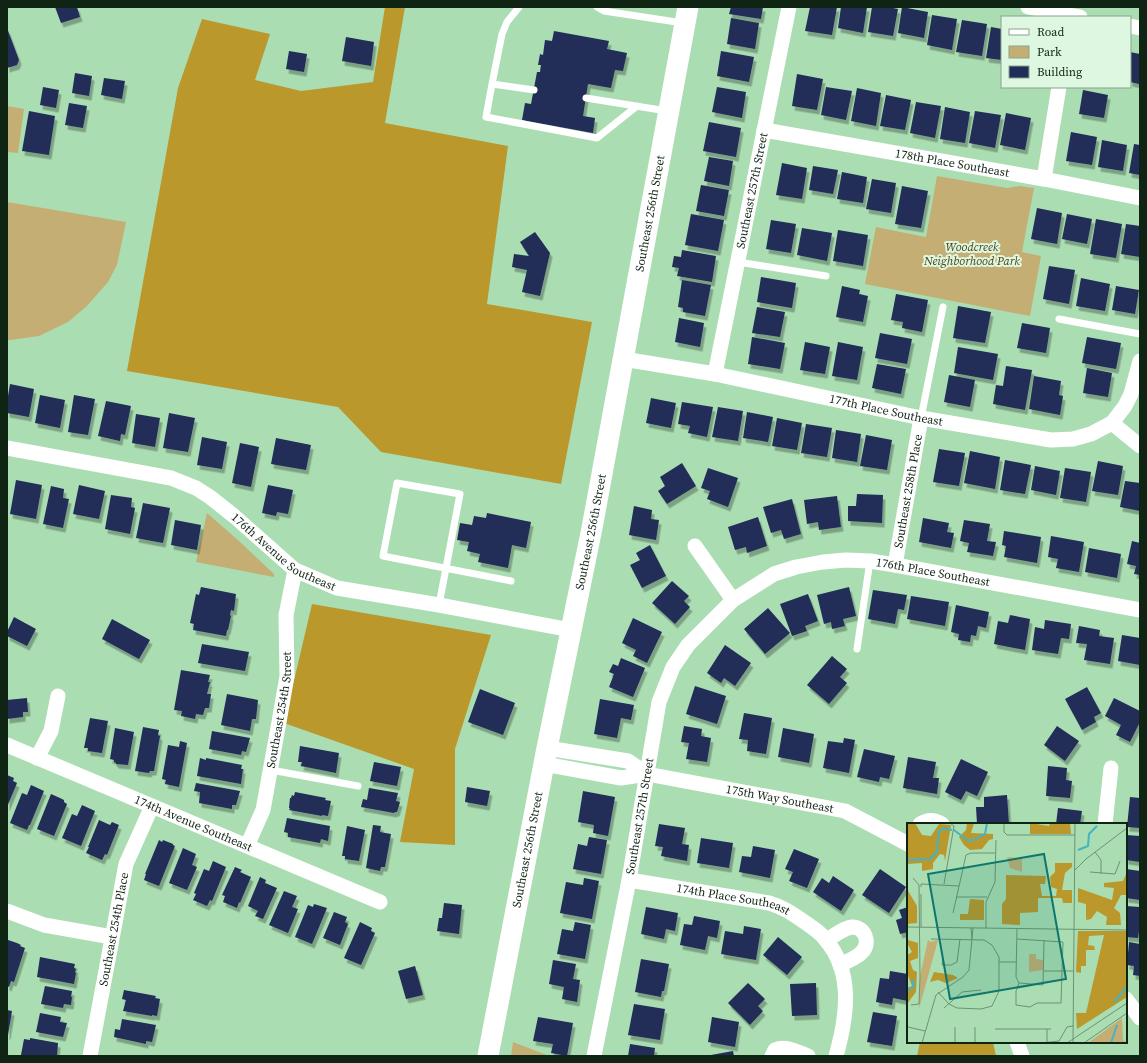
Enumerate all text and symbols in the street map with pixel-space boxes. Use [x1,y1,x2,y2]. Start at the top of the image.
legend [1001,16,1131,88]
text: Road [1037,24,1064,40]
text: Park [1037,44,1062,60]
text: Building [1037,64,1082,80]
street label: Southeast 257th Street [732,131,771,250]
street label: 178th Place Southeast [894,145,1010,181]
street label: Southeast 256th Street [631,154,669,273]
park label: Woodcreek Neighborhood Park [923,239,1020,269]
street label: 177th Place Southeast [828,391,944,430]
street label: Southeast 258th Place [890,433,926,549]
street label: Southeast 256th Street [572,473,610,591]
street label: 176th Avenue Southeast [228,509,338,595]
street label: 176th Place Southeast [875,554,991,590]
street label: Southeast 254th Street [263,651,295,769]
street label: Southeast 257th Street [622,757,657,876]
street label: 175th Way Southeast [725,781,835,817]
street label: Southeast 256th Street [509,790,546,909]
street label: 174th Avenue Southeast [132,792,255,855]
inset map [907,823,1127,1043]
street label: Southeast 254th Place [95,871,132,987]
street label: 174th Place Southeast [675,880,793,919]

